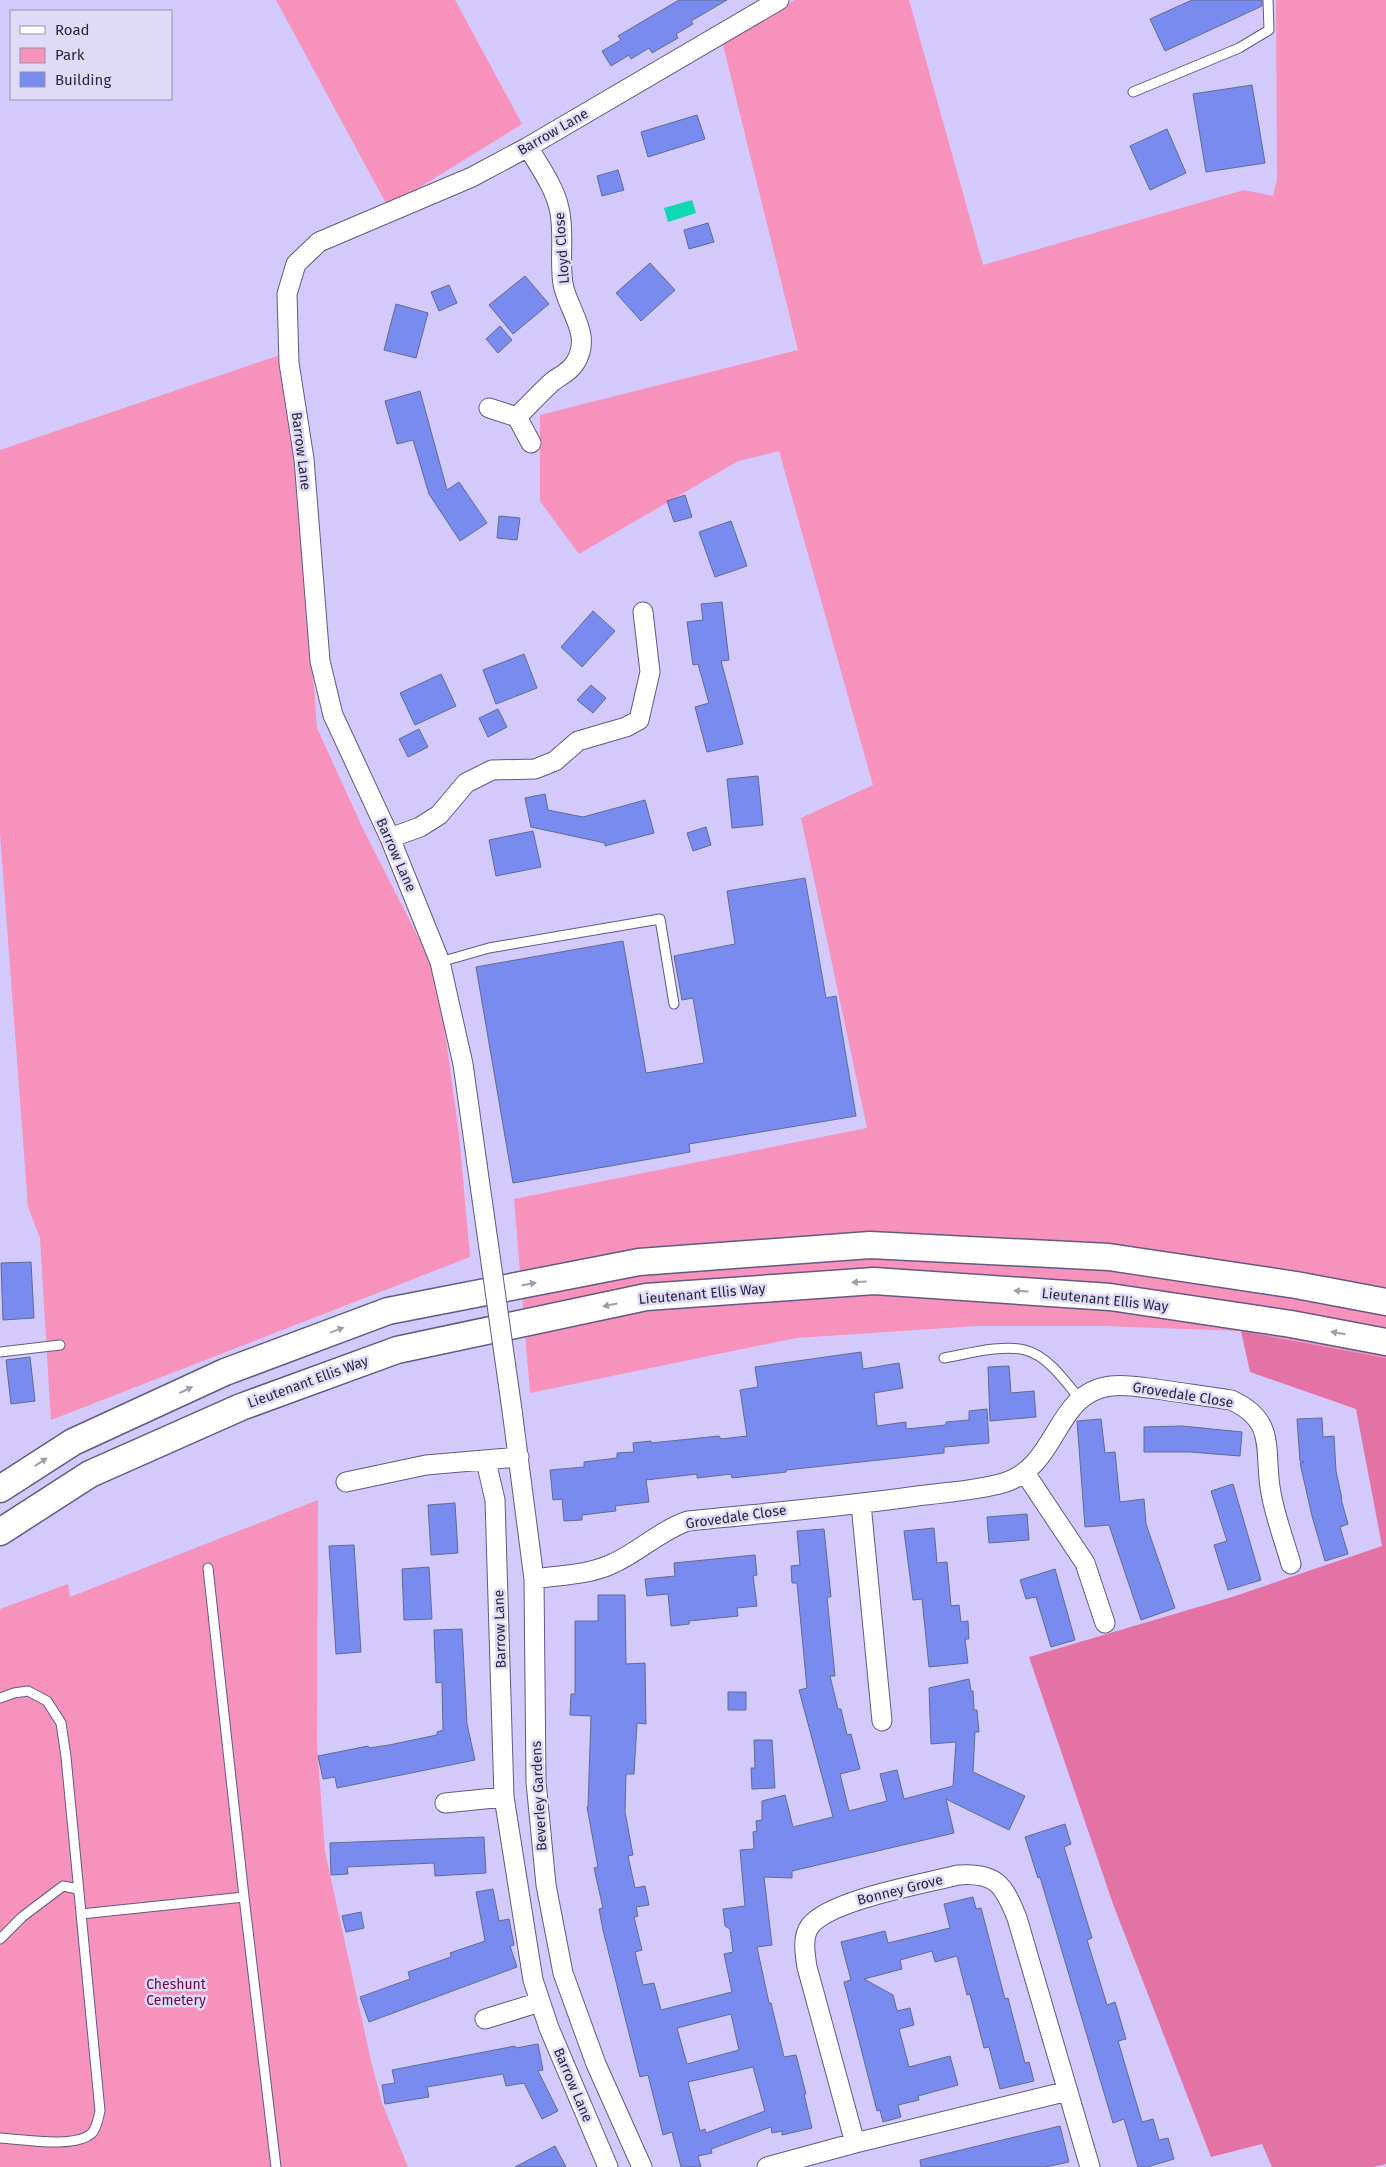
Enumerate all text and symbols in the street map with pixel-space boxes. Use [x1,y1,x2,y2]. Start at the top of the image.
legend [10,10,172,100]
text: Road [55,21,90,39]
text: Park [55,46,85,64]
text: Building [55,71,111,89]
street label: Barrow Lane [515,105,591,159]
street label: Lloyd Close [551,212,573,284]
street label: Barrow Lane [288,411,314,491]
street label: Barrow Lane [372,816,420,894]
one-way arrow [521,1279,537,1287]
one-way arrow [851,1279,867,1287]
street label: Lieutenant Ellis Way [638,1280,766,1308]
street label: Lieutenant Ellis Way [1041,1285,1169,1315]
one-way arrow [1013,1287,1029,1295]
one-way arrow [603,1301,618,1309]
one-way arrow [330,1326,345,1334]
one-way arrow [1330,1328,1346,1336]
street label: Lieutenant Ellis Way [245,1352,371,1412]
street label: Grovedale Close [1131,1379,1235,1411]
one-way arrow [179,1385,193,1393]
one-way arrow [34,1458,48,1467]
street label: Grovedale Close [684,1502,788,1532]
street label: Barrow Lane [490,1589,510,1669]
street label: Beverley Gardens [528,1740,550,1852]
street label: Bonney Grove [855,1871,945,1909]
park label: Cheshunt Cemetery [146,1976,207,2009]
street label: Barrow Lane [550,2045,596,2125]

